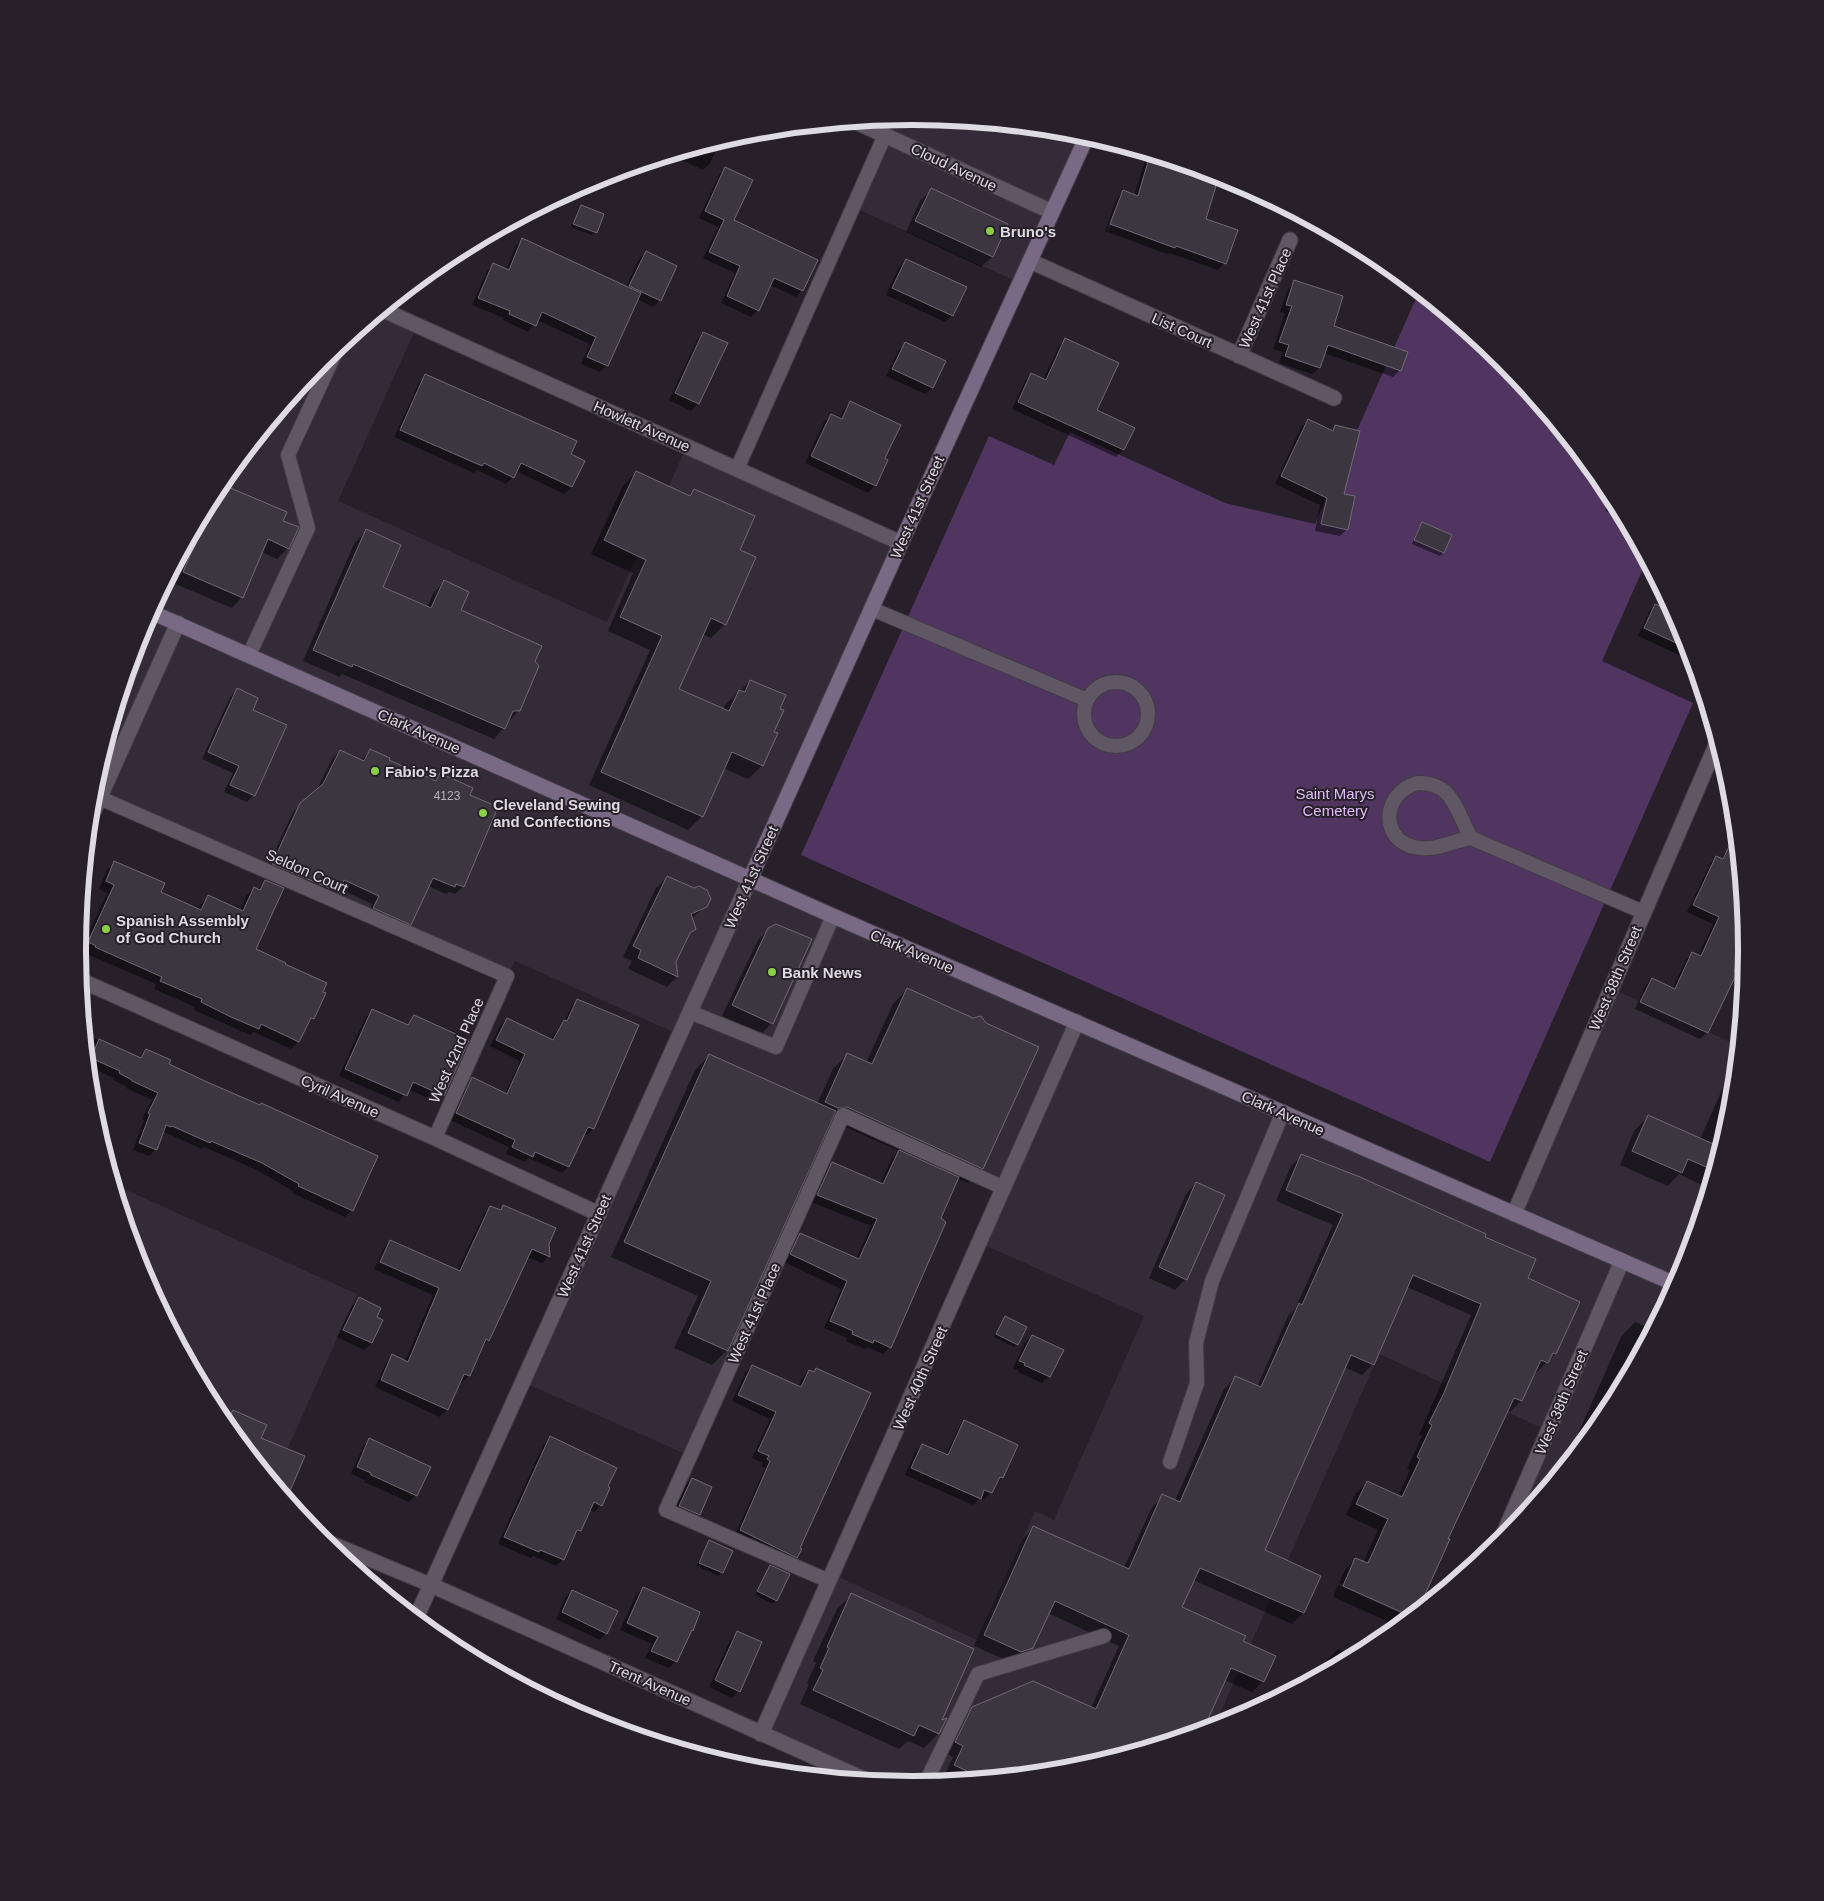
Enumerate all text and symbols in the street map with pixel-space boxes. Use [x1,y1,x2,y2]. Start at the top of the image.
street label: Cloud Avenue [908,140,1000,194]
place label: Bruno's [1000,223,1056,240]
marker: Bruno's [984,225,996,237]
street label: West 41st Place [1235,245,1295,351]
street label: List Court [1149,309,1216,351]
street label: Howlett Avenue [591,397,693,455]
street label: West 41st Street [887,452,948,561]
street label: Clark Avenue [375,705,463,757]
place label: Fabio's Pizza [385,763,479,780]
marker: Fabio's Pizza [369,765,381,777]
park label: Saint Marys Cemetery [1295,785,1375,819]
house number: 4123 [434,789,461,803]
place label: Cleveland Sewing and Confections [493,796,621,830]
marker: Cleveland Sewing and Confections [477,807,489,819]
street label: West 41st Street [721,822,782,931]
street label: Seldon Court [264,845,351,897]
place label: Spanish Assembly of God Church [116,912,249,946]
marker: Spanish Assembly of God Church [100,923,112,935]
street label: West 38th Street [1585,923,1645,1033]
street label: Clark Avenue [868,926,956,976]
place label: Bank News [782,964,862,981]
marker: Bank News [766,966,778,978]
street label: West 42nd Place [425,995,487,1105]
street label: Cyril Avenue [298,1071,382,1121]
street label: Clark Avenue [1239,1087,1327,1139]
street label: West 41st Street [554,1191,615,1300]
street label: West 41st Place [724,1260,784,1366]
street label: West 40th Street [890,1323,951,1432]
street label: West 38th Street [1531,1347,1591,1457]
street label: Trent Avenue [606,1657,694,1709]

